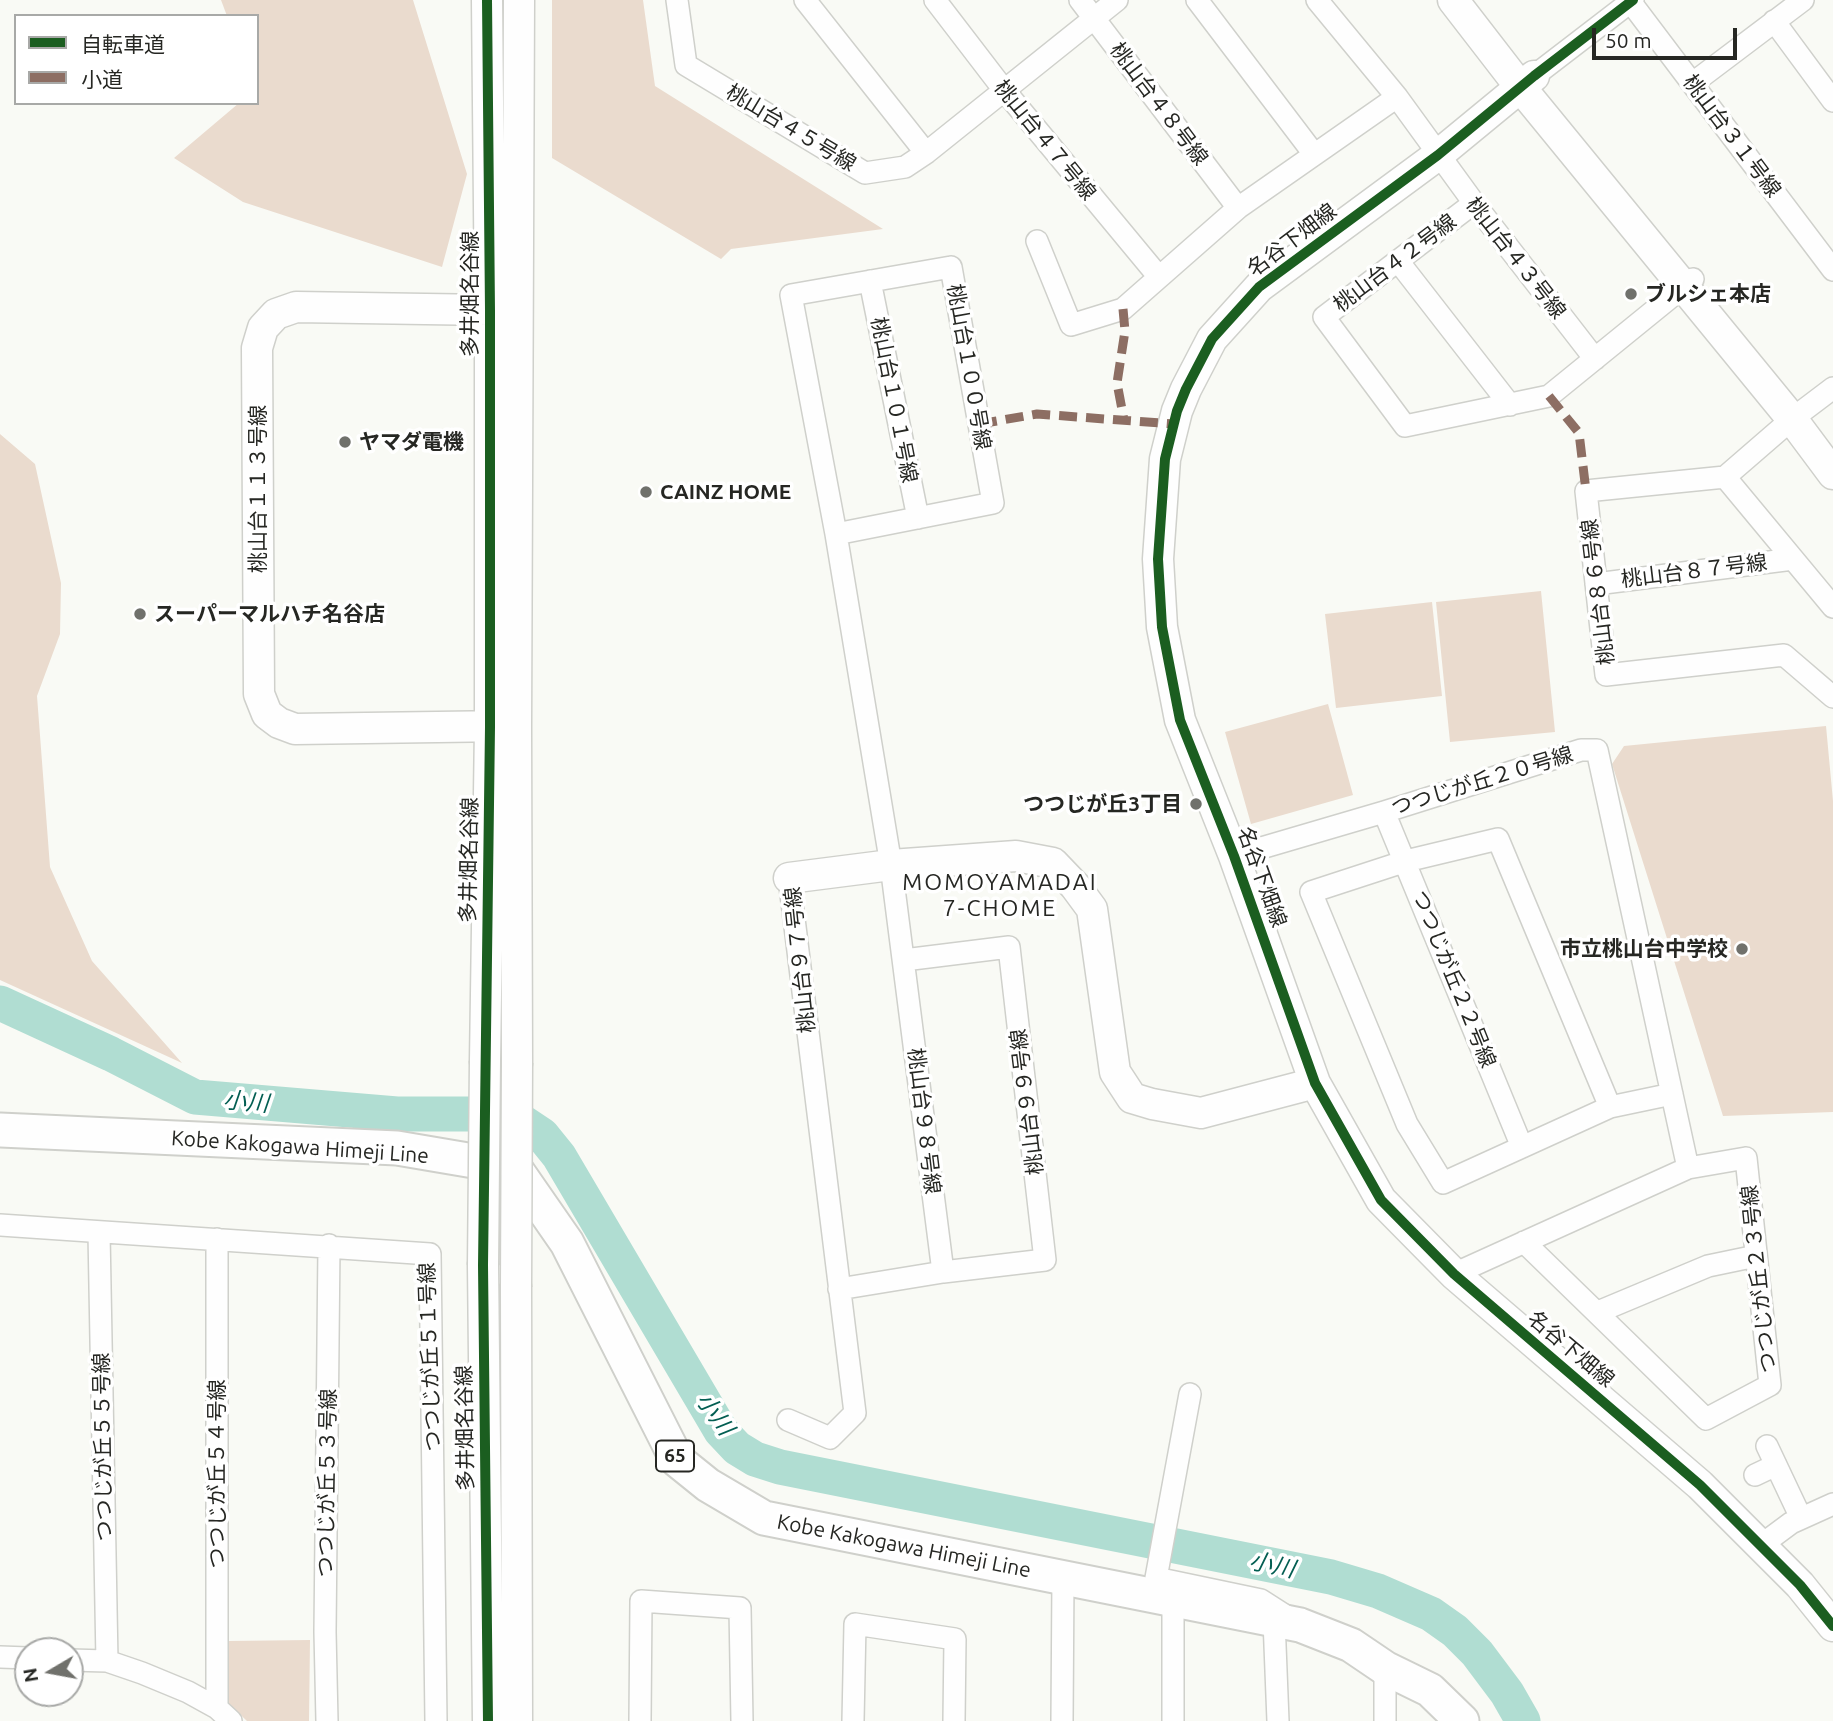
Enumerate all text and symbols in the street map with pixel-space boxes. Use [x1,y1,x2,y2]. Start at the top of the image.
legend [14,14,259,105]
scale bar [1595,14,1740,58]
text: 50 m [1605,28,1652,52]
text: 自転車道 [81,32,165,56]
street label: 桃山台４８号線 [1105,38,1213,170]
text: 小道 [81,67,123,91]
street label: 桃山台３１号線 [1678,70,1786,202]
street label: 桃山台４７号線 [989,75,1101,205]
street label: 桃山台４５号線 [722,79,860,177]
street label: 桃山台４３号線 [1461,192,1571,324]
street label: 名谷下畑線 [1242,198,1342,282]
street label: 桃山台４２号線 [1329,209,1461,317]
street label: 多井畑名谷線 [457,231,483,357]
place label: ブルシェ本店 [1645,281,1771,307]
street label: 桃山台１００号線 [942,282,996,452]
marker: ブルシェ本店 [1623,286,1639,302]
street label: 桃山台１０１号線 [866,315,922,485]
street label: 桃山台１１３号線 [245,405,271,573]
place label: ヤマダ電機 [359,429,464,455]
marker: ヤマダ電機 [337,434,353,450]
place label: CAINZ HOME [660,479,791,505]
marker: CAINZ HOME [638,484,654,500]
street label: 桃山台８６号線 [1577,518,1619,666]
street label: 桃山台８７号線 [1620,550,1768,592]
place label: スーパーマルハチ名谷店 [154,601,385,627]
marker: スーパーマルハチ名谷店 [132,606,148,622]
street label: つつじが丘２０号線 [1388,741,1576,821]
place label: つつじが丘3丁目 [1023,791,1182,817]
marker: つつじが丘3丁目 [1188,796,1204,812]
street label: 多井畑名谷線 [455,797,483,923]
street label: 名谷下畑線 [1232,823,1292,931]
district label: MOMOYAMADAI 7-CHOME [904,868,1096,922]
street label: 桃山台９７号線 [780,886,820,1034]
street label: つつじが丘２２号線 [1407,887,1501,1071]
place label: 市立桃山台中学校 [1560,936,1728,962]
marker: 市立桃山台中学校 [1734,941,1750,957]
street label: 桃山台９９号線 [1006,1028,1048,1176]
street label: 桃山台９８号線 [903,1047,945,1195]
water label: 小川 [222,1086,270,1118]
street label: Kobe Kakogawa Himeji Line [170,1125,430,1169]
street label: つつじが丘２３号線 [1737,1184,1781,1374]
street label: つつじが丘５１号線 [414,1262,446,1452]
street label: 名谷下畑線 [1523,1306,1619,1392]
street label: つつじが丘５５号線 [89,1352,117,1542]
street label: 多井畑名谷線 [451,1365,479,1491]
street label: つつじが丘５４号線 [204,1380,230,1568]
water label: 小川 [690,1387,740,1441]
street label: つつじが丘５３号線 [313,1388,341,1578]
road number: 65 [656,1440,694,1472]
street label: Kobe Kakogawa Himeji Line [775,1509,1033,1583]
water label: 小川 [1247,1547,1297,1583]
north arrow [14,1637,84,1707]
text: N [18,1666,42,1684]

